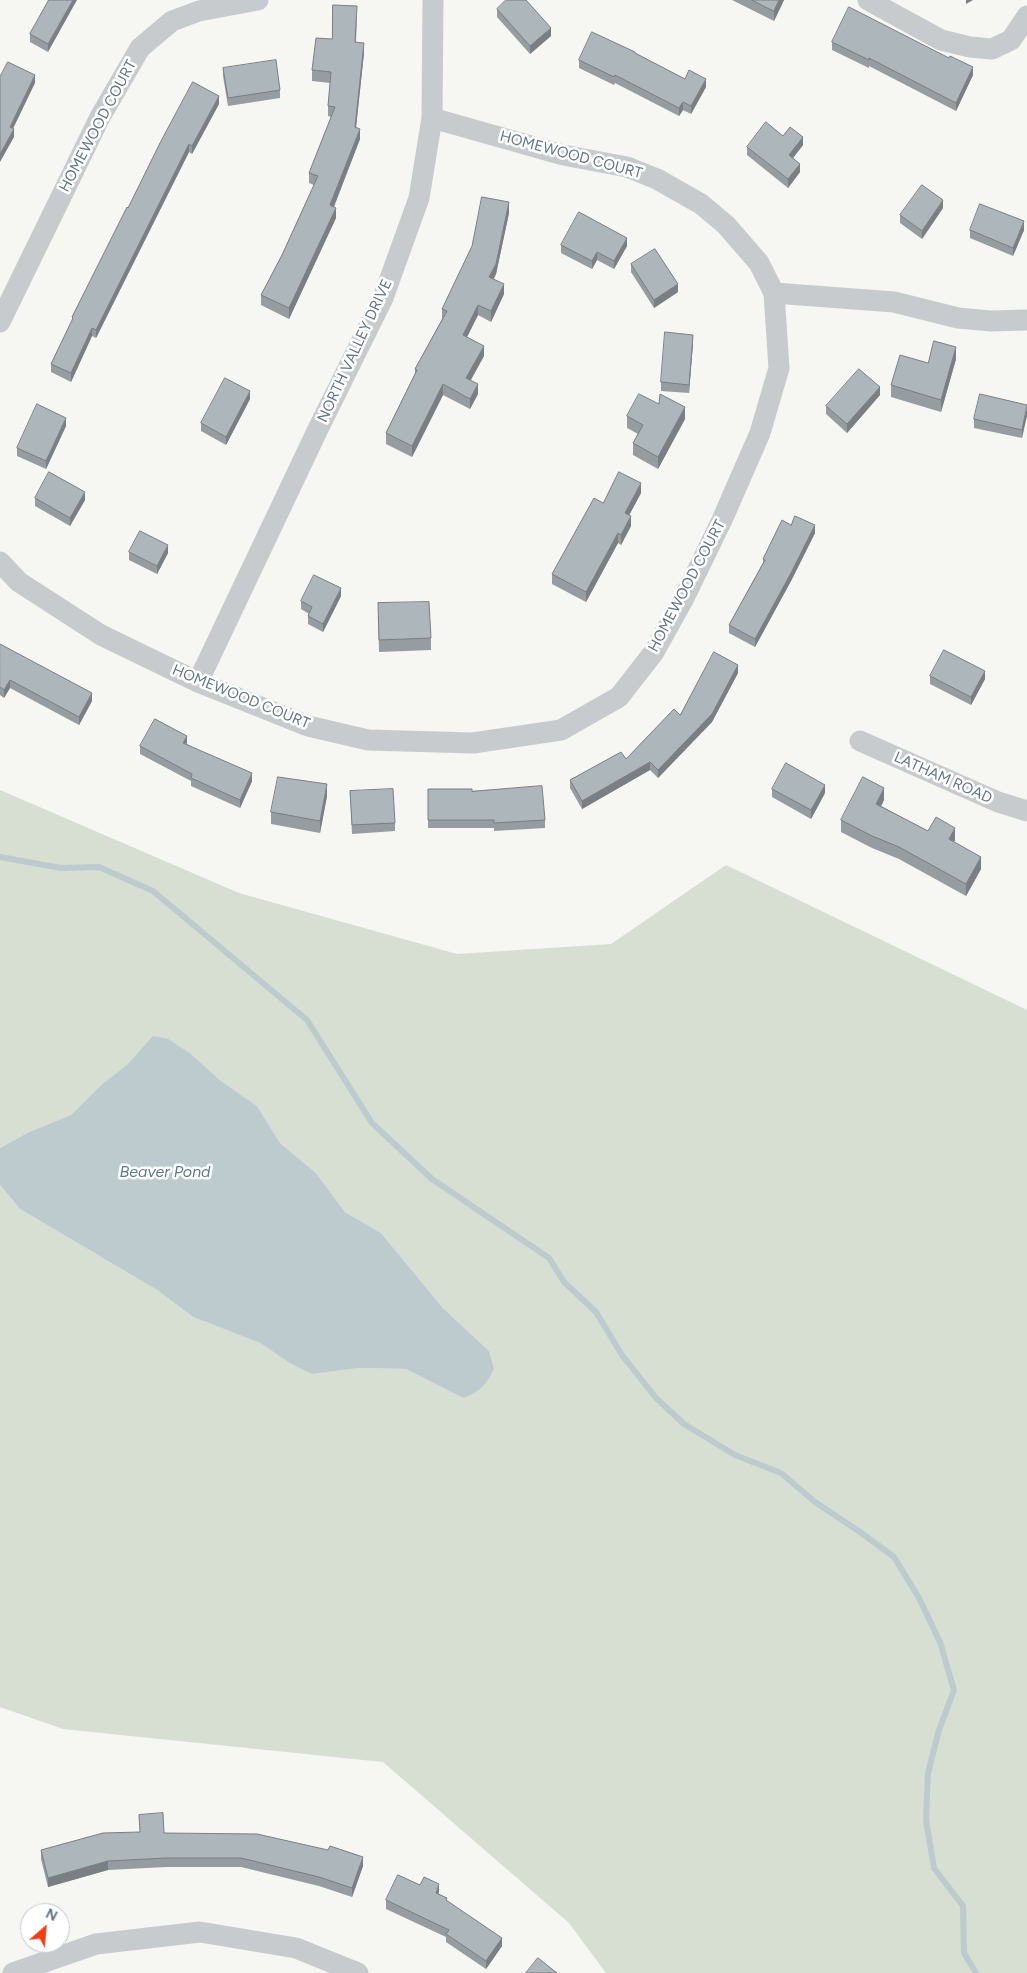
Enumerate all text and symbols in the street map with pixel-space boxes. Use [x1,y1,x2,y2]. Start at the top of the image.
street label: HOMEWOOD COURT [56,57,140,195]
street label: HOMEWOOD COURT [498,127,644,183]
street label: NORTH VALLEY DRIVE [314,276,396,426]
street label: HOMEWOOD COURT [645,517,729,655]
street label: HOMEWOOD COURT [170,661,312,733]
street label: LATHAM ROAD [891,748,995,808]
water label: Beaver Pond [120,1162,210,1182]
north arrow [20,1903,70,1953]
text: N [43,1905,60,1925]

